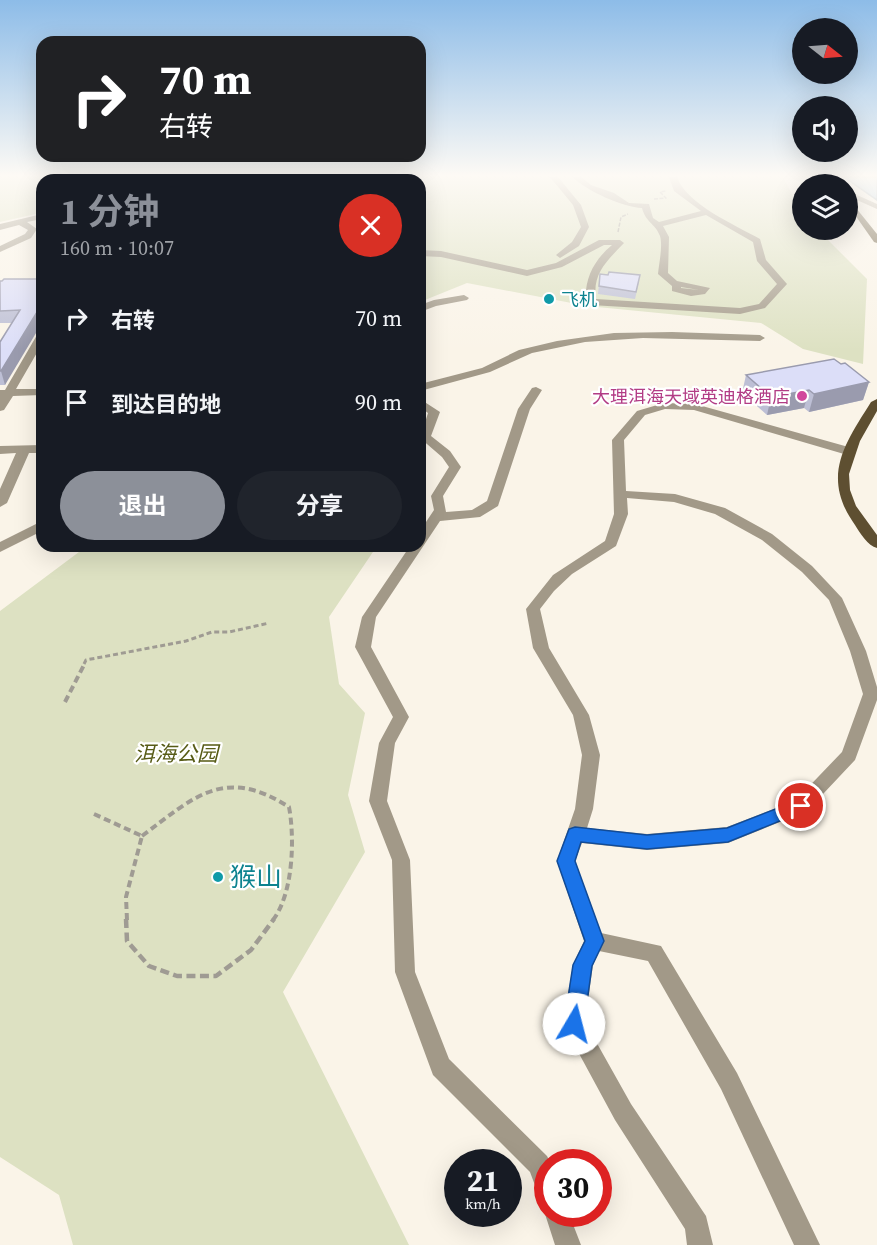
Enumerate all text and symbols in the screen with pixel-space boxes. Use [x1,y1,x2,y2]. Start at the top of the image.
north arrow [792,18,858,84]
map controls [792,18,858,240]
text: 70 m [159,50,252,108]
icon: right [60,60,138,138]
button: sound [792,96,858,162]
text: 右转 [159,108,213,145]
button: layers [792,174,858,240]
text: 1 分钟 [60,187,159,236]
button: close [339,194,402,257]
text: 160 m · 10:07 [60,234,174,262]
place label: 飞机 [561,287,597,312]
marker: 飞机 [542,292,556,306]
icon: right [60,302,93,335]
text: 70 m [355,303,402,333]
text: 右转 [111,305,155,335]
place label: 大理洱海天域英迪格酒店 [592,384,790,409]
icon: arrive [60,386,93,419]
text: 90 m [355,387,402,417]
text: 到达目的地 [111,389,221,419]
marker: 大理洱海天域英迪格酒店 [795,389,809,403]
button: 退出 [60,471,225,540]
button: 分享 [237,471,402,540]
park label: 洱海公园 [134,739,221,768]
pin [775,780,826,831]
icon: arrive [784,789,817,822]
place label: 猴山 [230,859,282,895]
marker: 猴山 [211,870,225,884]
position arrow [542,992,606,1056]
speed limit sign: 30 [534,1149,612,1227]
text: 21 [467,1160,499,1201]
text: km/h [465,1193,501,1214]

